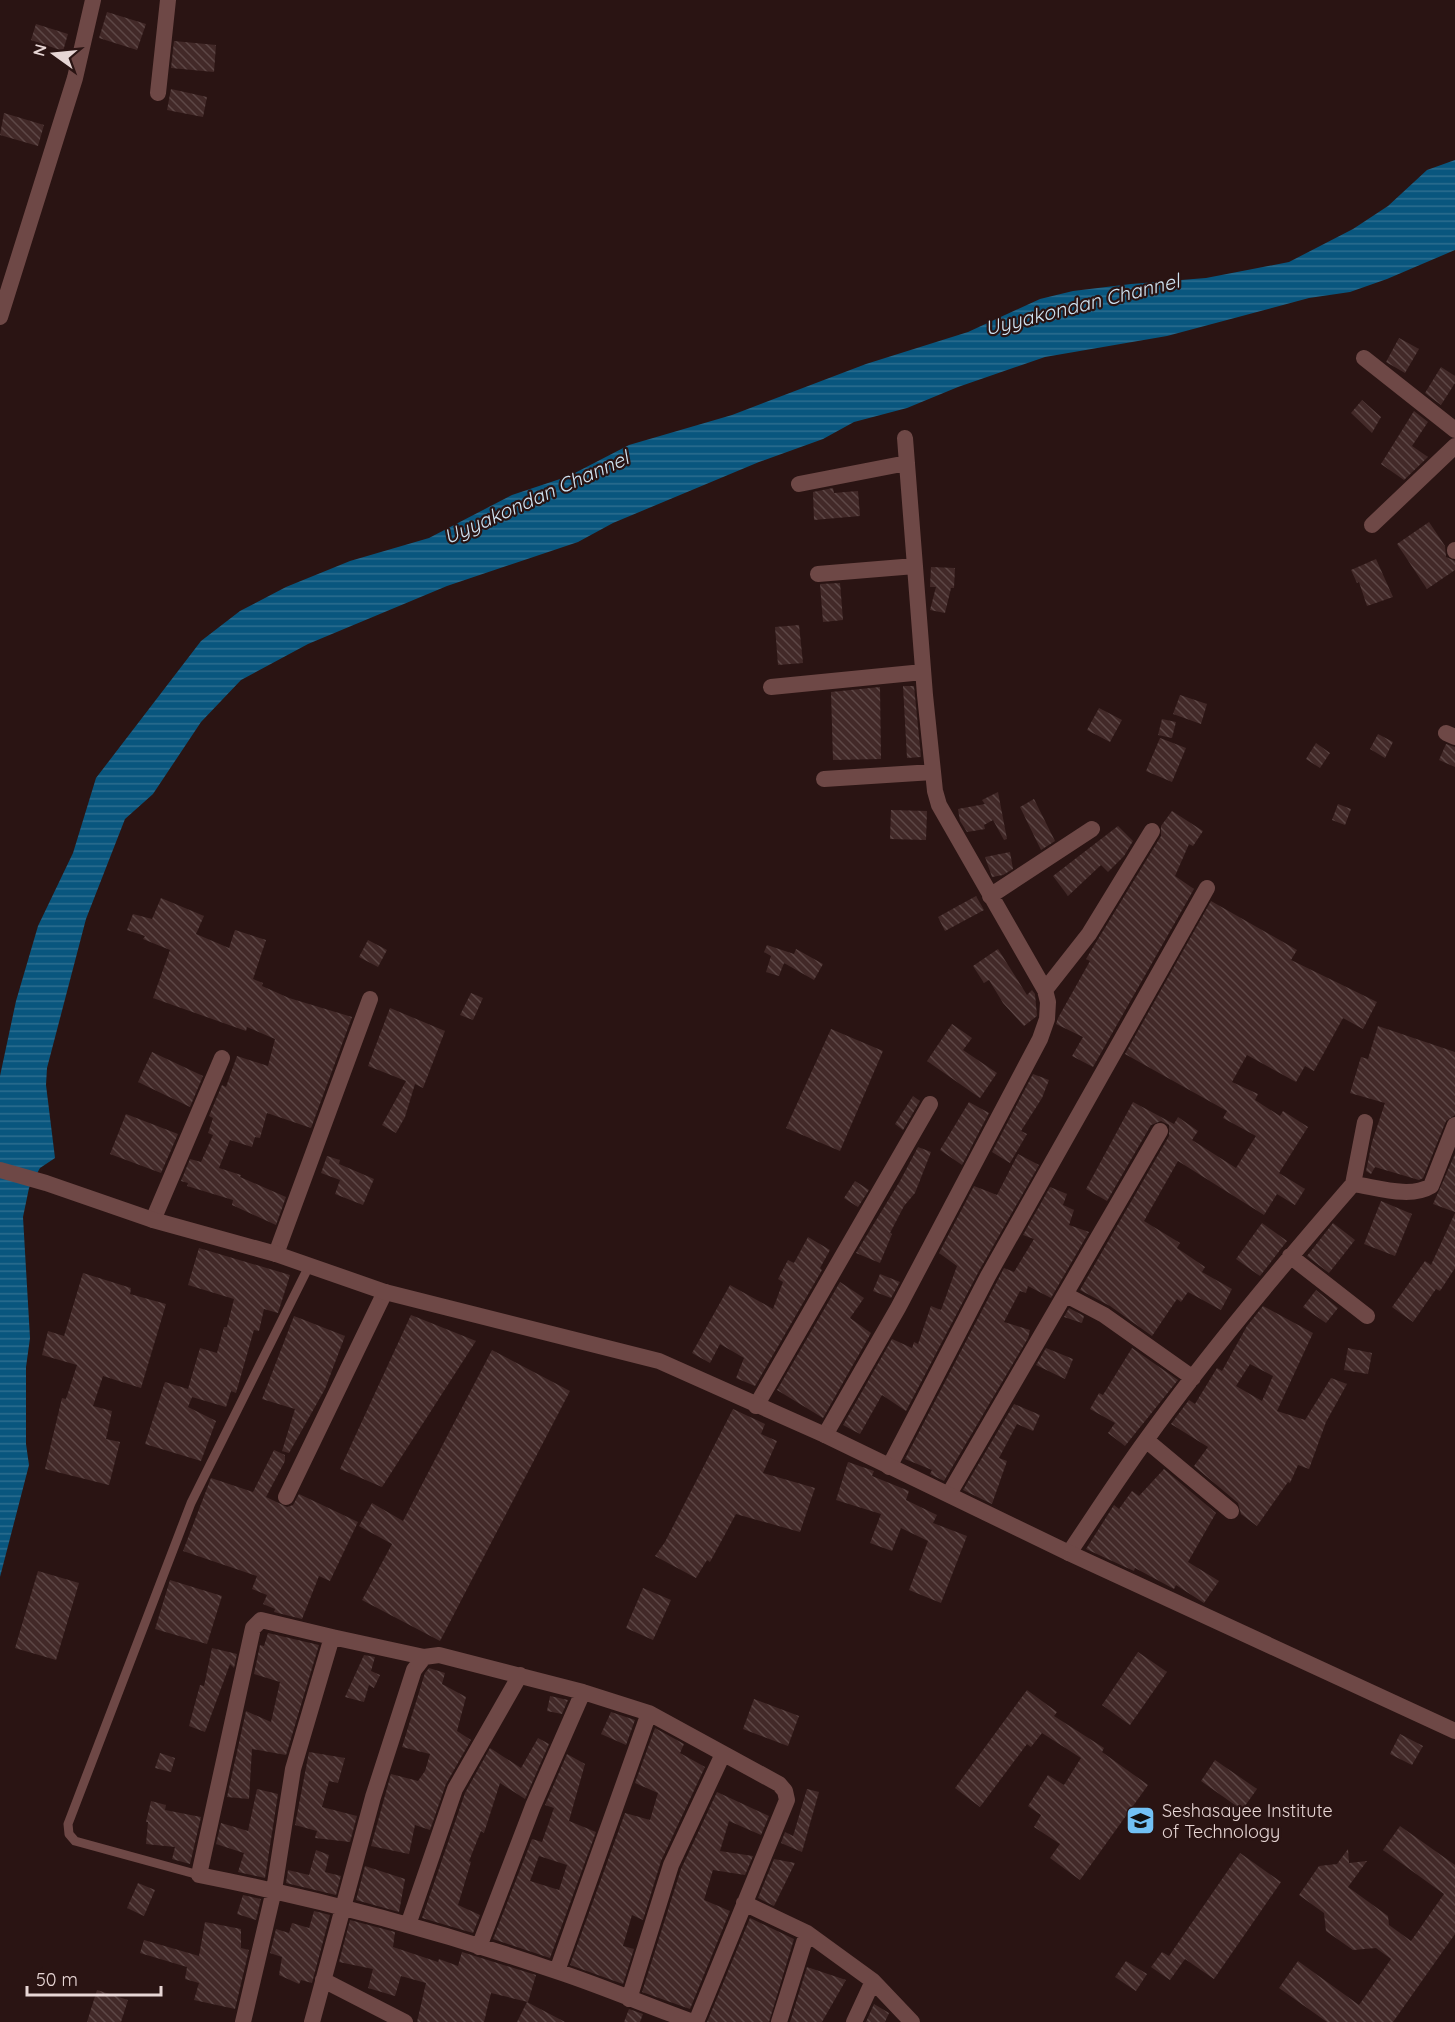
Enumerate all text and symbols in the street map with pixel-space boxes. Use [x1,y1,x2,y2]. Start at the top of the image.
north arrow [24,24,84,84]
text: N [28,42,51,58]
water label: Uyyakondan Channel [982,267,1184,340]
water label: Uyyakondan Channel [440,444,635,549]
place label: Seshasayee Institute of Technology [1162,1799,1333,1843]
school or university icon: Seshasayee Institute of Technology [1125,1804,1157,1836]
scale bar [27,1959,160,1997]
text: 50 m [36,1968,78,1991]

